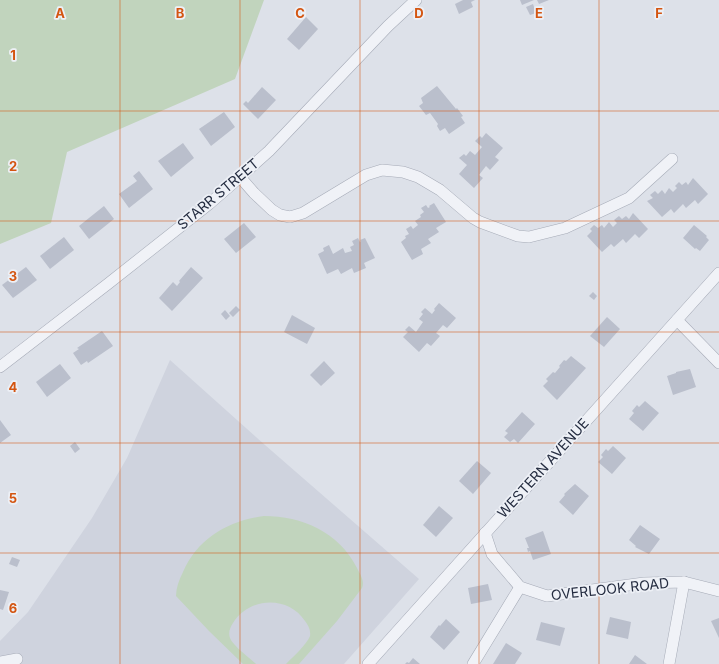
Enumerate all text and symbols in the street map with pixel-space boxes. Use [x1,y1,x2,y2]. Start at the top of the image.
text: A [55,5,65,21]
text: B [176,5,185,21]
text: C [295,5,305,21]
text: D [414,5,424,21]
text: E [535,5,543,21]
text: F [655,5,663,21]
text: 1 [10,47,16,63]
street label: STARR STREET [173,155,262,233]
text: 2 [9,158,17,174]
text: 3 [9,268,17,284]
text: 4 [9,379,18,395]
street label: WESTERN AVENUE [493,414,592,521]
text: 5 [9,490,17,506]
street label: OVERLOOK ROAD [550,574,670,603]
text: 6 [9,600,17,616]

